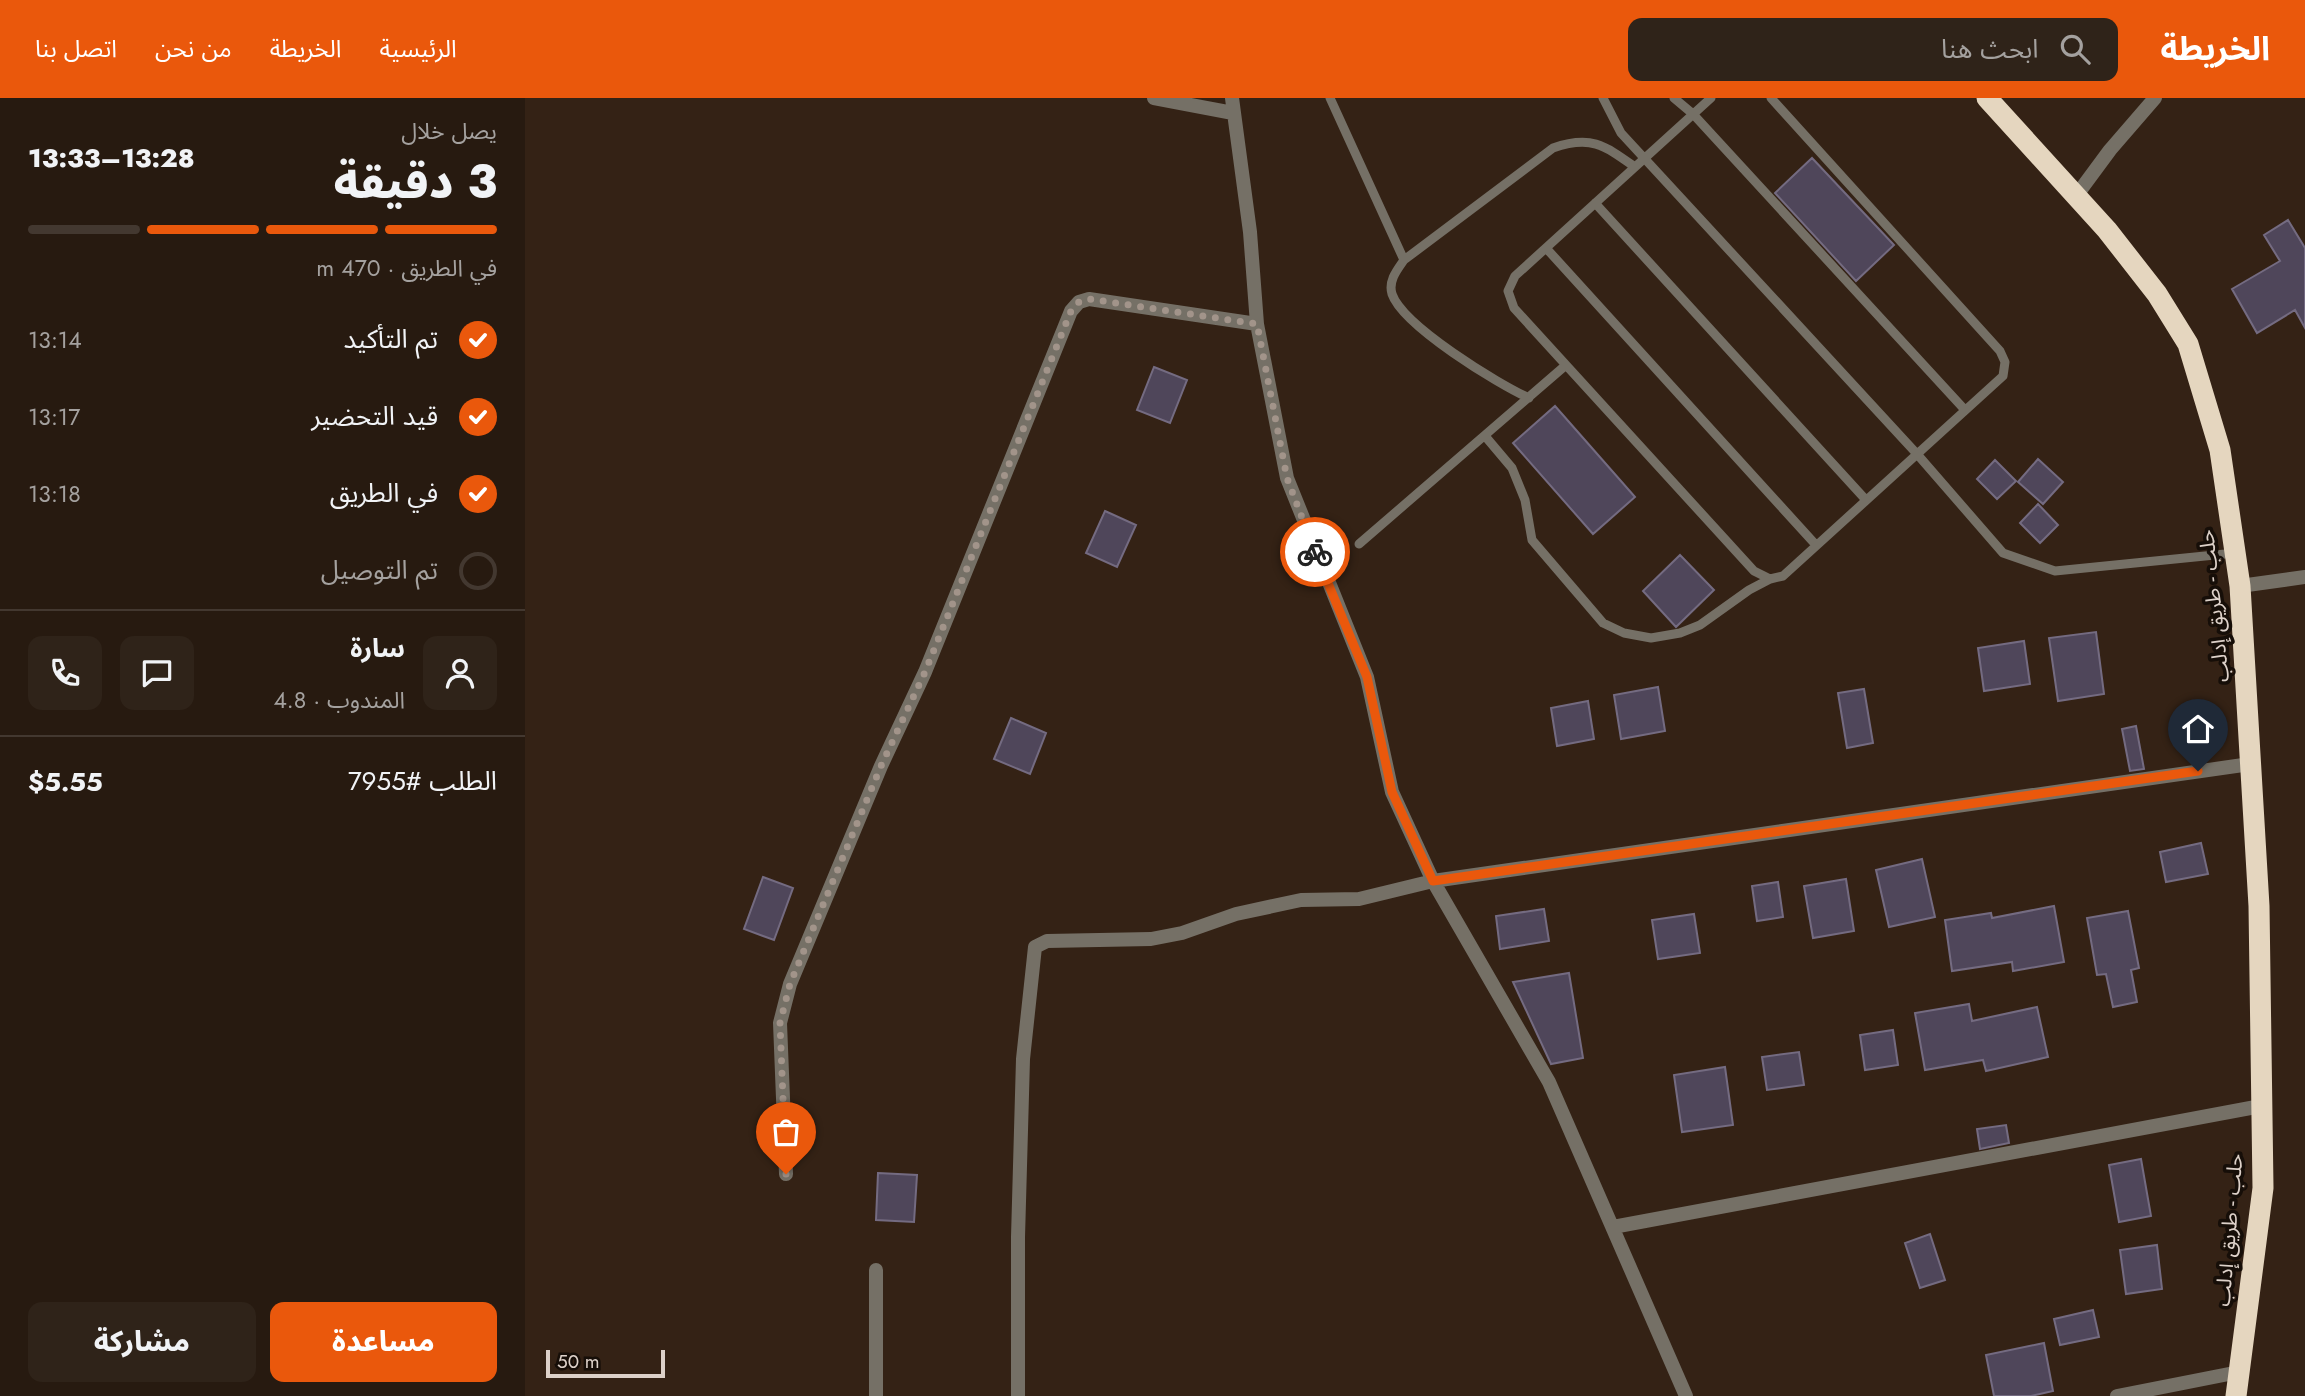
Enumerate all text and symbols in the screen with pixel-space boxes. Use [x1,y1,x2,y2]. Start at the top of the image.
search box [1628,18,2118,81]
text: الخريطة [2160,25,2270,72]
text: ابحث هنا [1941,30,2038,68]
icon: search [2056,30,2094,68]
text: اتصل بنا [35,31,117,66]
text: من نحن [155,31,232,66]
text: الخريطة [270,31,342,66]
text: الرئيسية [380,31,457,66]
text: يصل خلال [401,114,497,148]
text: 13:28–13:33 [28,139,195,177]
text: 3 دقيقة [334,149,497,215]
text: في الطريق · 470 m [316,251,497,285]
text: تم التأكيد [343,320,438,358]
icon: check [459,321,497,359]
text: 13:14 [28,323,82,357]
text: قيد التحضير [311,397,438,435]
icon: check [459,398,497,436]
text: 13:17 [28,400,80,434]
text: في الطريق [330,474,438,512]
icon: check [459,475,497,513]
text: 13:18 [28,477,81,511]
courier [1280,517,1350,587]
street label: حلب - طريق إدلب [2191,528,2237,684]
icon: bike [1296,533,1334,571]
text: تم التوصيل [321,551,438,589]
text: سارة [350,629,405,667]
button: phone [28,636,102,710]
button: chat [120,636,194,710]
button: person [423,636,497,710]
text: المندوب · 4.8 [273,683,405,717]
pin [2168,699,2228,771]
icon: home [2179,710,2217,748]
text: الطلب #7955 [348,762,497,800]
text: $5.55 [28,763,103,801]
pin [756,1102,816,1174]
icon: bag [767,1113,805,1151]
street label: حلب - طريق إدلب [2207,1152,2251,1308]
button: مشاركة [28,1302,256,1382]
button: مساعدة [270,1302,497,1382]
scale bar [546,1347,665,1379]
text: 50 m [557,1348,600,1375]

